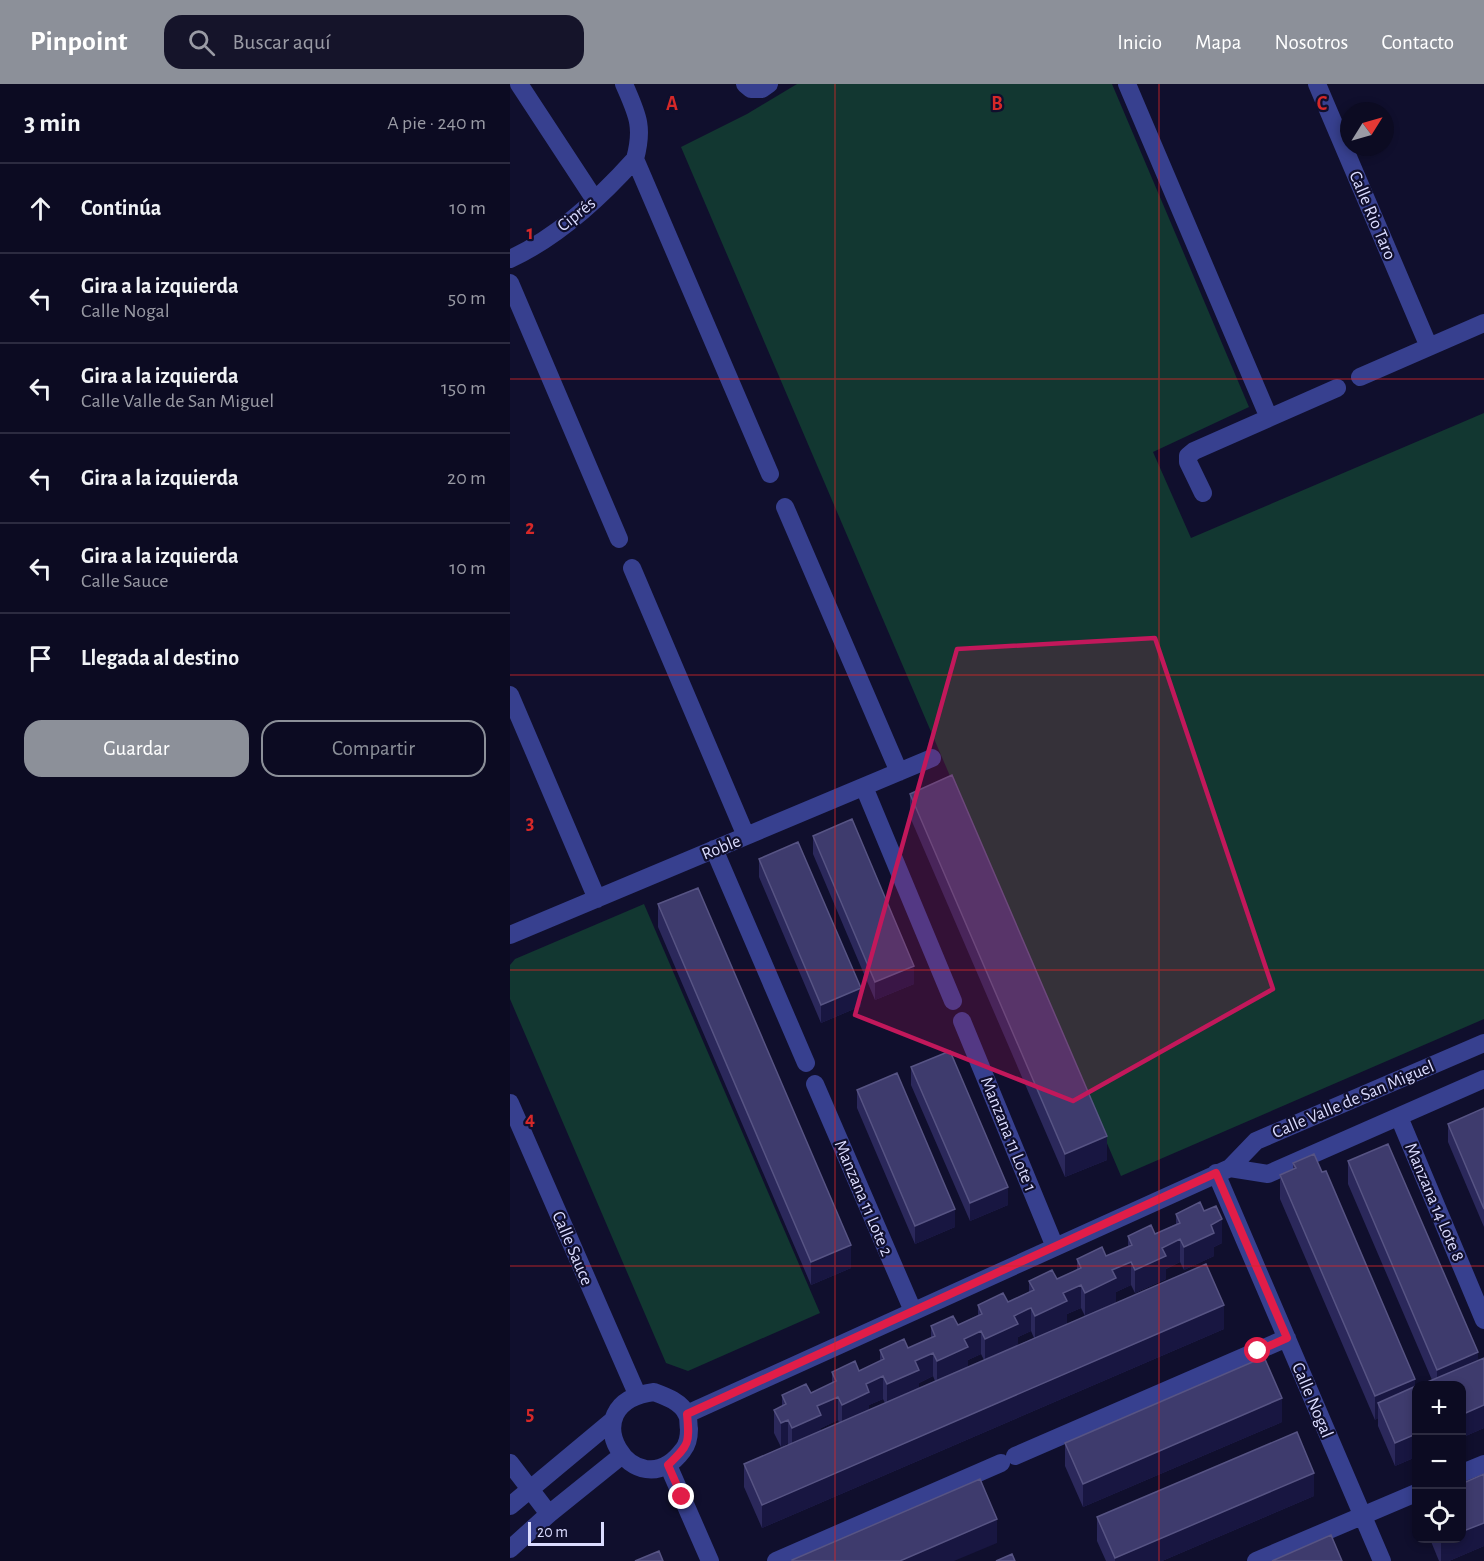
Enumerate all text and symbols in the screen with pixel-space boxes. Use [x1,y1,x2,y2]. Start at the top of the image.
search box [164,15,584,69]
icon: search [185,26,218,59]
text: Pinpoint [30,28,128,56]
text: Buscar aquí [233,31,331,53]
text: Inicio [1117,32,1162,53]
text: Mapa [1195,32,1242,53]
text: Nosotros [1275,32,1348,53]
text: Contacto [1381,32,1454,53]
text: A [666,94,678,114]
text: B [991,94,1003,114]
text: C [1317,94,1328,114]
north arrow [1340,102,1394,156]
text: 3 min [24,110,81,136]
text: A pie · 240 m [387,113,486,133]
street label: Calle Rio Taro [1345,168,1399,262]
icon: ahead [24,192,57,225]
street label: Ciprés [554,194,599,235]
text: Continúa [81,197,161,219]
text: 10 m [449,198,486,218]
text: 1 [526,223,534,243]
text: Gira a la izquierda [81,275,239,297]
icon: left [24,282,57,315]
text: 50 m [448,288,486,308]
text: Calle Nogal [81,301,170,321]
text: Gira a la izquierda [81,365,239,387]
icon: left [24,372,57,405]
text: 150 m [441,378,486,398]
text: Calle Valle de San Miguel [81,391,274,411]
icon: left [24,462,57,495]
text: Gira a la izquierda [81,467,239,489]
text: 20 m [447,468,486,488]
text: 2 [525,518,535,538]
text: Gira a la izquierda [81,545,239,567]
icon: left [24,552,57,585]
text: 10 m [449,558,486,578]
text: Calle Sauce [81,571,168,591]
icon: arrive [24,642,57,675]
text: Llegada al destino [81,647,239,669]
button: Guardar [24,720,249,777]
button: Compartir [261,720,486,777]
text: 3 [526,813,534,833]
street label: Roble [699,832,743,864]
street label: Calle Valle de San Miguel [1270,1058,1437,1142]
street label: Manzana 11 Lote 1 [977,1074,1039,1194]
text: 4 [525,1109,535,1129]
street label: Manzana 11 Lote 2 [831,1138,896,1259]
street label: Manzana 14 Lote 8 [1401,1141,1467,1264]
street label: Calle Sauce [548,1209,596,1288]
route start [1244,1337,1270,1363]
street label: Calle Nogal [1288,1360,1336,1441]
map controls [1412,1381,1466,1543]
button: + [1412,1381,1466,1435]
text: 5 [526,1404,534,1424]
button: − [1412,1435,1466,1489]
route end [668,1483,694,1509]
button: locate [1412,1489,1466,1543]
scale bar [528,1519,604,1546]
text: 20 m [537,1524,568,1540]

